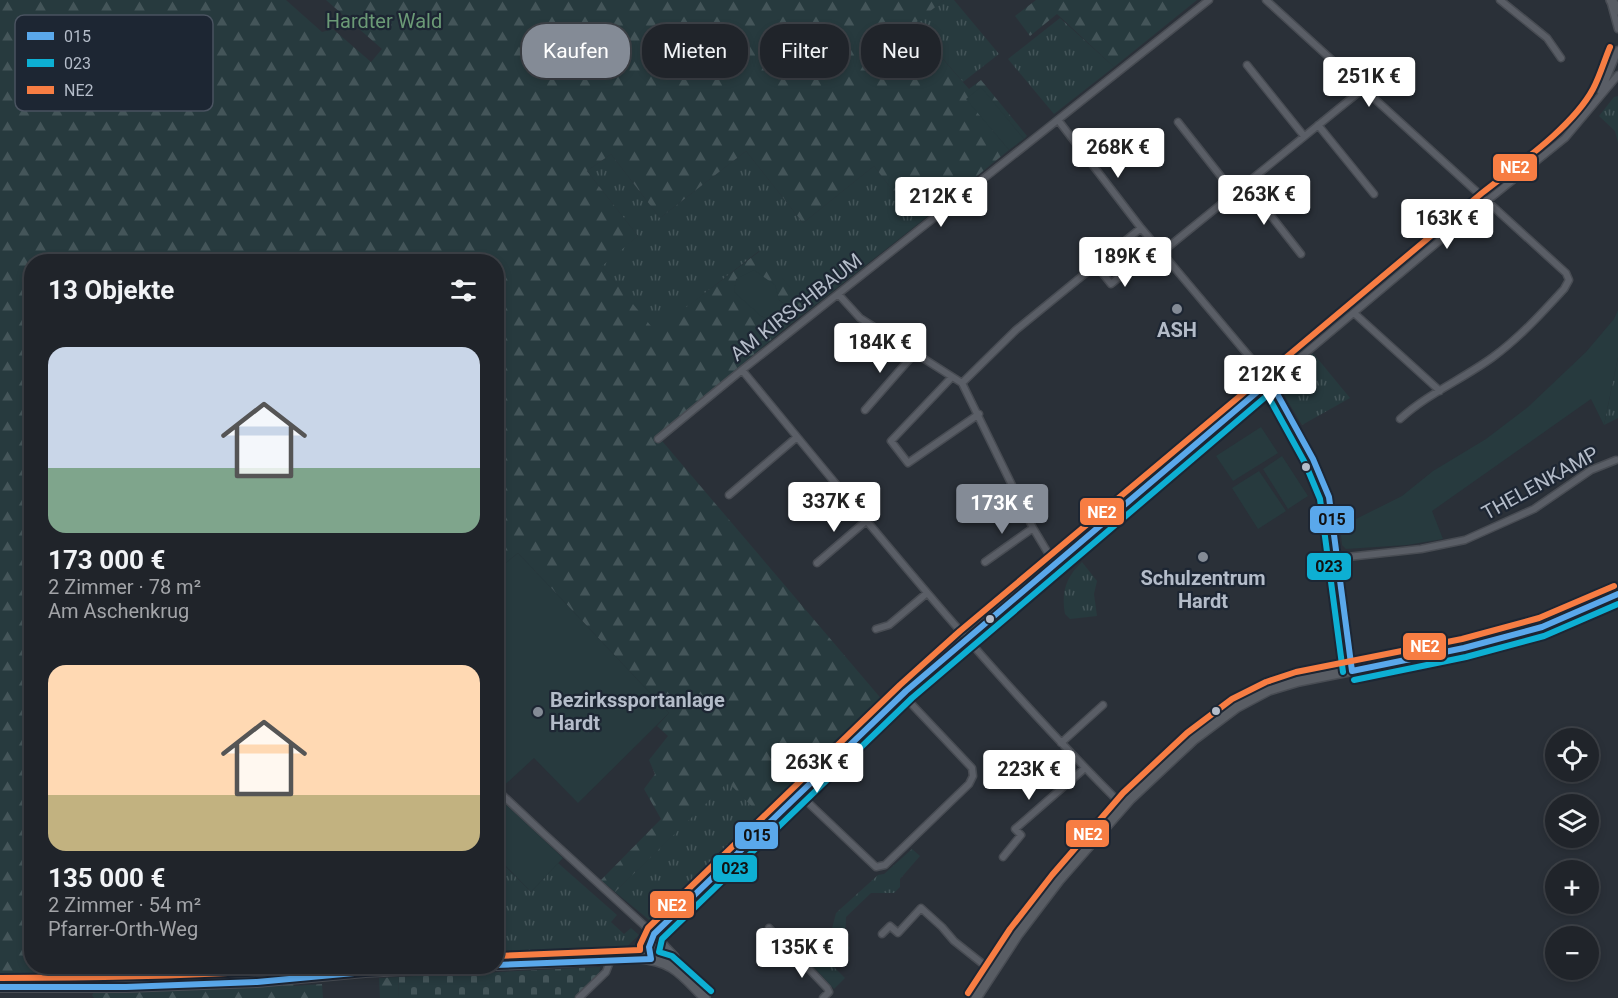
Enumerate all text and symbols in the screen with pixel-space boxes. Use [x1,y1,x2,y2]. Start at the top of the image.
park label: Hardter Wald [326,9,442,33]
legend [15,15,213,111]
chip: Kaufen [522,24,630,78]
chip: Mieten [642,24,748,78]
chip: Filter [760,24,849,78]
chip: Neu [861,24,941,78]
text: 015 [64,27,91,46]
text: 023 [64,54,91,73]
pin: 251K € [1320,57,1418,108]
text: 251K € [1337,64,1401,88]
text: NE2 [64,81,94,100]
pin: 268K € [1069,128,1167,179]
text: 268K € [1086,135,1150,159]
line badge: NE2 [1492,153,1538,182]
text: NE2 [1500,158,1530,177]
pin: 263K € [1215,175,1313,226]
pin: 212K € [892,177,990,228]
text: 263K € [1232,182,1296,206]
text: 212K € [909,184,973,208]
pin: 163K € [1398,199,1496,250]
text: 163K € [1415,206,1479,230]
pin: 189K € [1076,237,1174,288]
text: 189K € [1093,244,1157,268]
street label: AM KIRSCHBAUM [725,248,867,366]
icon: filters [447,274,480,307]
text: 13 Objekte [48,275,174,305]
marker: ASH [1170,302,1184,316]
place label: ASH [1157,318,1197,342]
pin: 184K € [831,323,929,374]
text: 184K € [848,330,912,354]
pin: 212K € [1221,355,1319,406]
text: 212K € [1238,362,1302,386]
icon: home [210,386,318,494]
street label: THELENKAMP [1477,441,1603,525]
unlabelled marker [1300,461,1312,473]
pin: 337K € [785,482,883,533]
pin: 173K € [953,484,1051,535]
text: 337K € [802,489,866,513]
text: 173K € [970,491,1034,515]
line badge: NE2 [1079,497,1125,526]
text: NE2 [1087,503,1117,522]
line badge: 015 [1309,505,1355,534]
text: 015 [1318,510,1346,529]
text: 173 000 € [48,545,165,575]
marker: Schulzentrum Hardt [1196,550,1210,564]
line badge: 023 [1306,552,1352,581]
text: 023 [1315,557,1343,576]
place label: Schulzentrum Hardt [1140,566,1266,613]
text: 2 Zimmer · 78 m² [48,575,201,599]
text: Am Aschenkrug [48,599,189,623]
unlabelled marker [984,613,996,625]
line badge: NE2 [1402,632,1447,661]
text: NE2 [1410,637,1440,656]
place label: Bezirkssportanlage Hardt [550,688,725,735]
icon: home [210,704,318,812]
marker: Bezirkssportanlage Hardt [531,705,545,719]
unlabelled marker [1210,705,1222,717]
map controls [1545,728,1599,980]
button: locate [1545,728,1599,782]
pin: 263K € [768,743,866,794]
text: 263K € [785,750,849,774]
pin: 223K € [980,750,1078,801]
text: 223K € [997,757,1061,781]
button: layers [1545,794,1599,848]
line badge: NE2 [1065,819,1110,848]
line badge: 015 [734,821,779,850]
text: NE2 [1073,825,1103,844]
text: 015 [743,826,771,845]
line badge: 023 [712,854,758,883]
text: 023 [721,859,749,878]
button: + [1545,860,1599,914]
text: 135 000 € [48,863,165,893]
line badge: NE2 [649,890,695,919]
text: 2 Zimmer · 54 m² [48,893,201,917]
text: NE2 [657,896,687,915]
text: Pfarrer-Orth-Weg [48,917,198,941]
button: − [1545,926,1599,980]
pin: 135K € [753,928,851,979]
text: 135K € [770,935,834,959]

